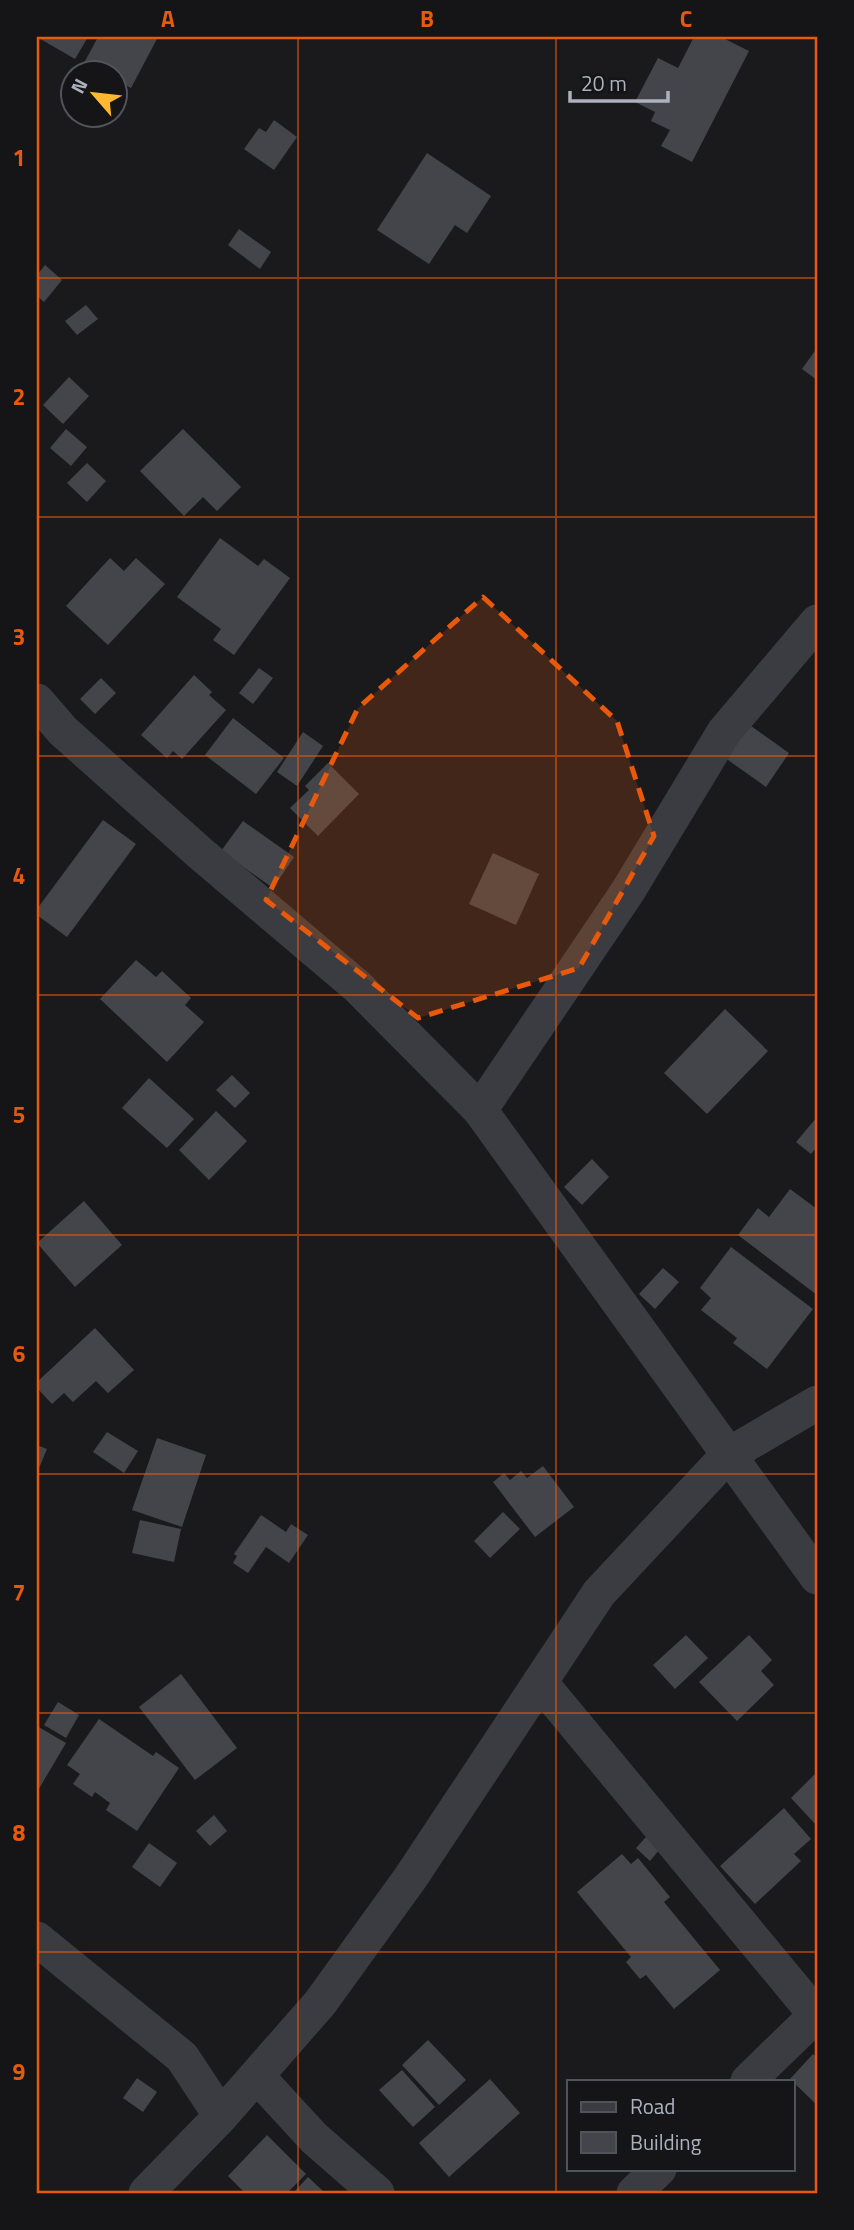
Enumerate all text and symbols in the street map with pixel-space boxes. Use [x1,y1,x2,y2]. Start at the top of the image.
text: A [161,1,175,36]
text: B [420,1,434,36]
text: C [680,1,692,36]
north arrow [60,60,130,130]
scale bar [570,60,668,104]
text: 20 m [581,67,627,99]
text: N [63,73,94,98]
text: 1 [13,140,25,175]
text: 2 [13,379,25,414]
text: 3 [13,619,25,654]
text: 4 [13,858,25,893]
text: 5 [13,1097,25,1132]
text: 6 [13,1336,26,1371]
text: 7 [13,1575,25,1610]
text: 8 [13,1815,26,1850]
text: 9 [13,2054,26,2089]
legend [567,2080,794,2170]
text: Road [630,2090,675,2122]
text: Building [630,2126,702,2158]

